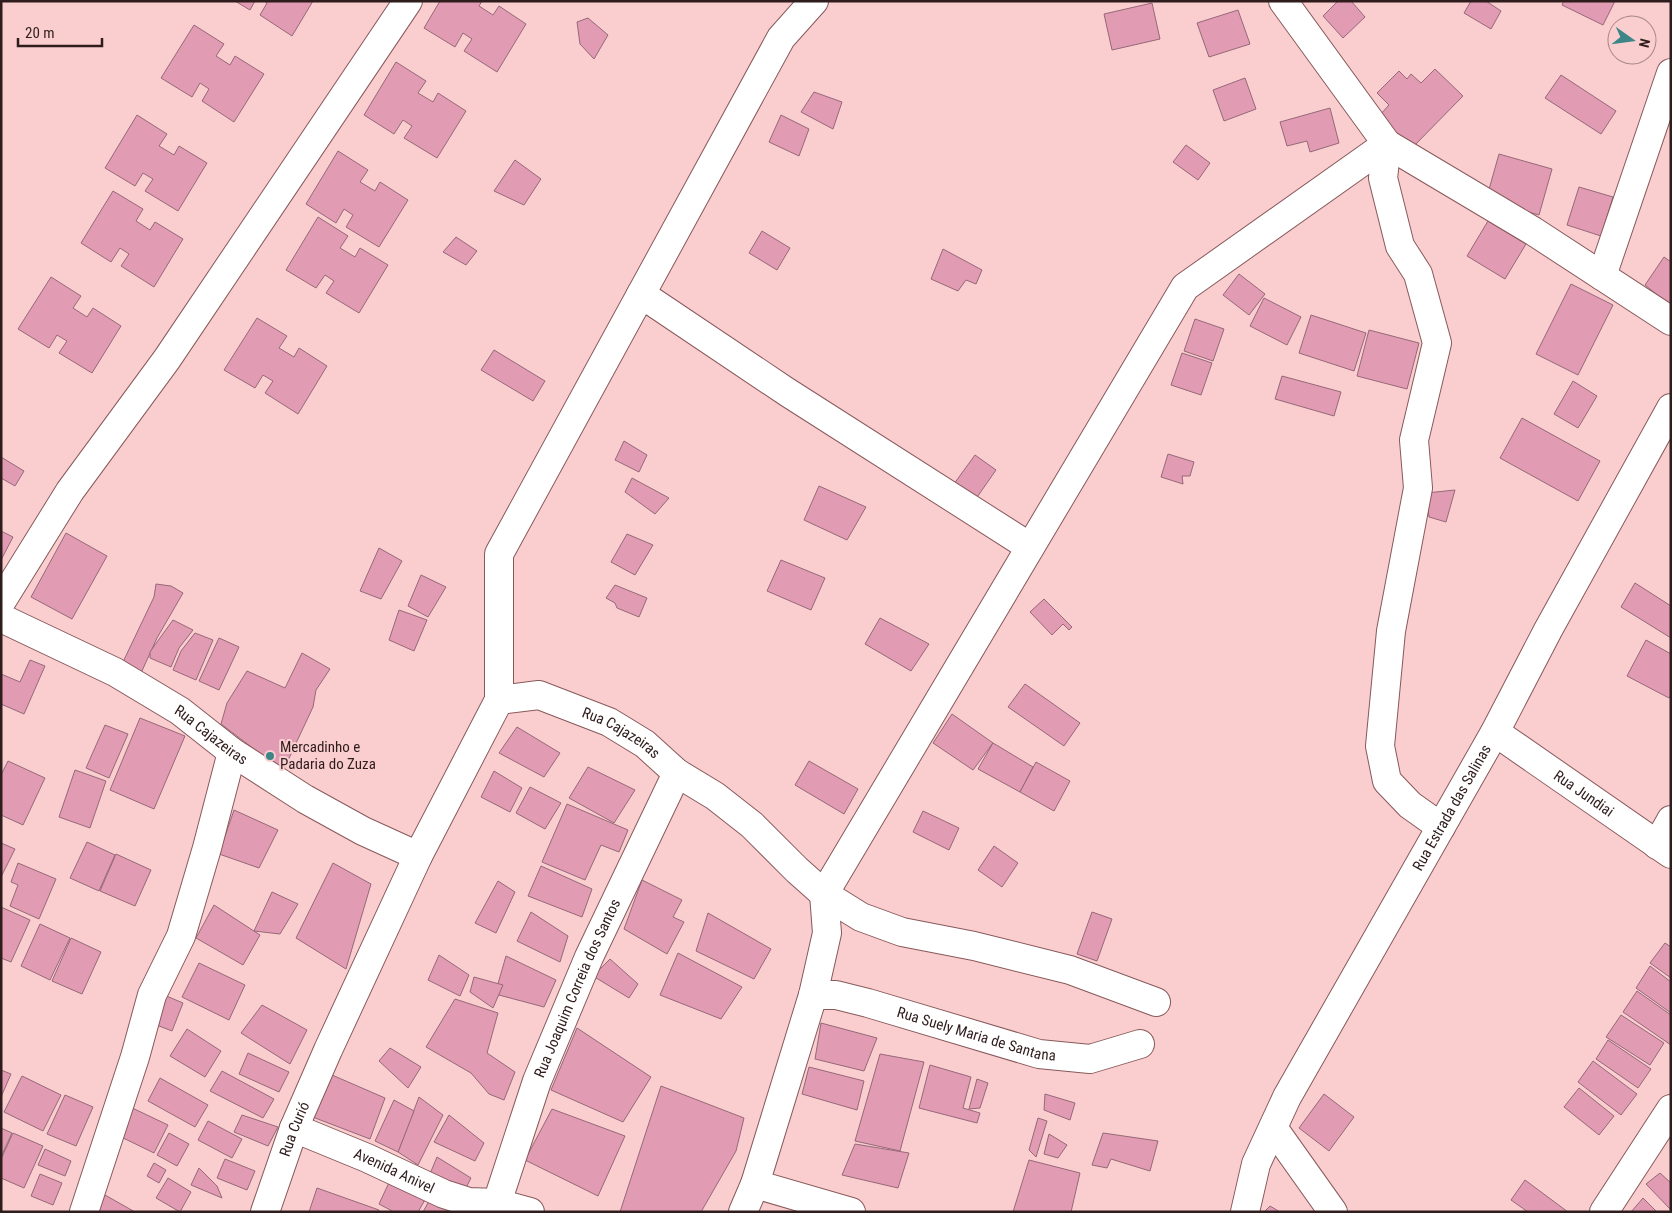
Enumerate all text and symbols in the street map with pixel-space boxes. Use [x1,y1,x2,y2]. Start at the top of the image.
scale bar [18,15,101,47]
north arrow [1607,15,1657,65]
text: 20 m [25,24,55,42]
text: N [1636,37,1653,49]
street label: Rua Cajazeiras [171,701,251,769]
street label: Rua Cajazeiras [580,704,664,762]
place label: Mercadinho e Padaria do Zuza [280,738,376,773]
street label: Rua Estrada das Salinas [1409,741,1495,874]
marker: Mercadinho e Padaria do Zuza [264,750,276,762]
street label: Rua Jundiai [1550,766,1617,821]
street label: Rua Joaquim Correia dos Santos [530,896,624,1080]
street label: Rua Suely Maria de Santana [895,1003,1057,1065]
street label: Rua Curió [276,1099,313,1159]
street label: Avenida Anivel [351,1145,437,1197]

